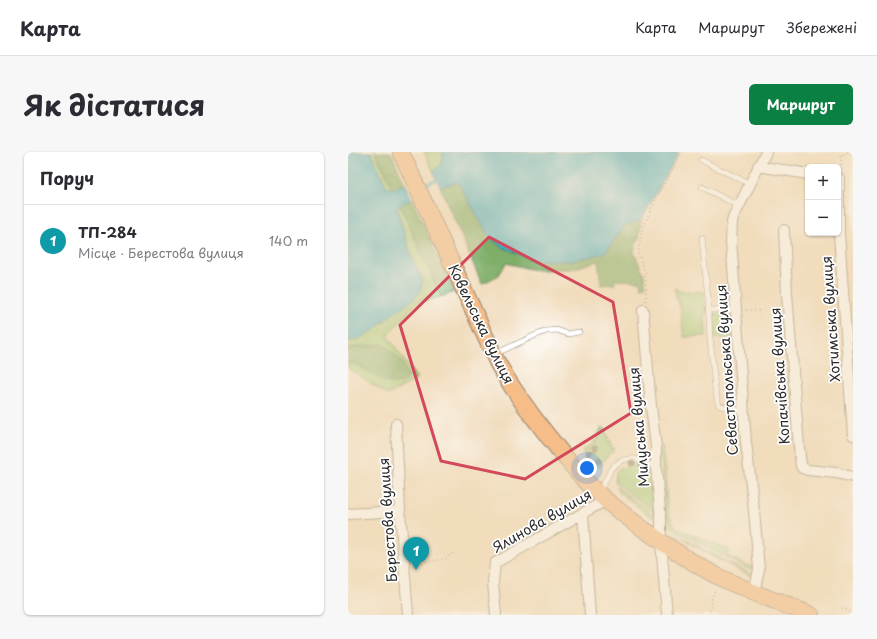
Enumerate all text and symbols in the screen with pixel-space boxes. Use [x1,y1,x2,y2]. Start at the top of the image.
text: Карта [20,14,81,42]
text: Карта [635,17,676,38]
text: Маршрут [698,17,765,38]
text: Збережені [787,17,857,38]
text: Як дістатися [24,83,205,126]
button: Маршрут [749,84,853,125]
map controls [805,164,841,236]
button: + [805,164,841,200]
text: Поруч [40,165,94,191]
button: − [805,200,841,236]
text: ТП-284 [78,220,137,243]
text: 1 [50,231,56,250]
text: 140 m [269,231,308,250]
text: Місце · Берестова вулиця [78,243,244,262]
street label: Хотимська вулиця [816,255,845,383]
street label: Ковельська вулиця [443,260,520,387]
street label: Севастопольська вулиця [710,284,743,456]
street label: Копачівська вулиця [764,307,795,445]
street label: Милуська вулиця [623,366,654,488]
street label: Берестова вулиця [373,457,402,583]
your location [577,458,597,478]
street label: Ялинова вулиця [488,484,595,558]
pin: 1 [403,537,429,570]

